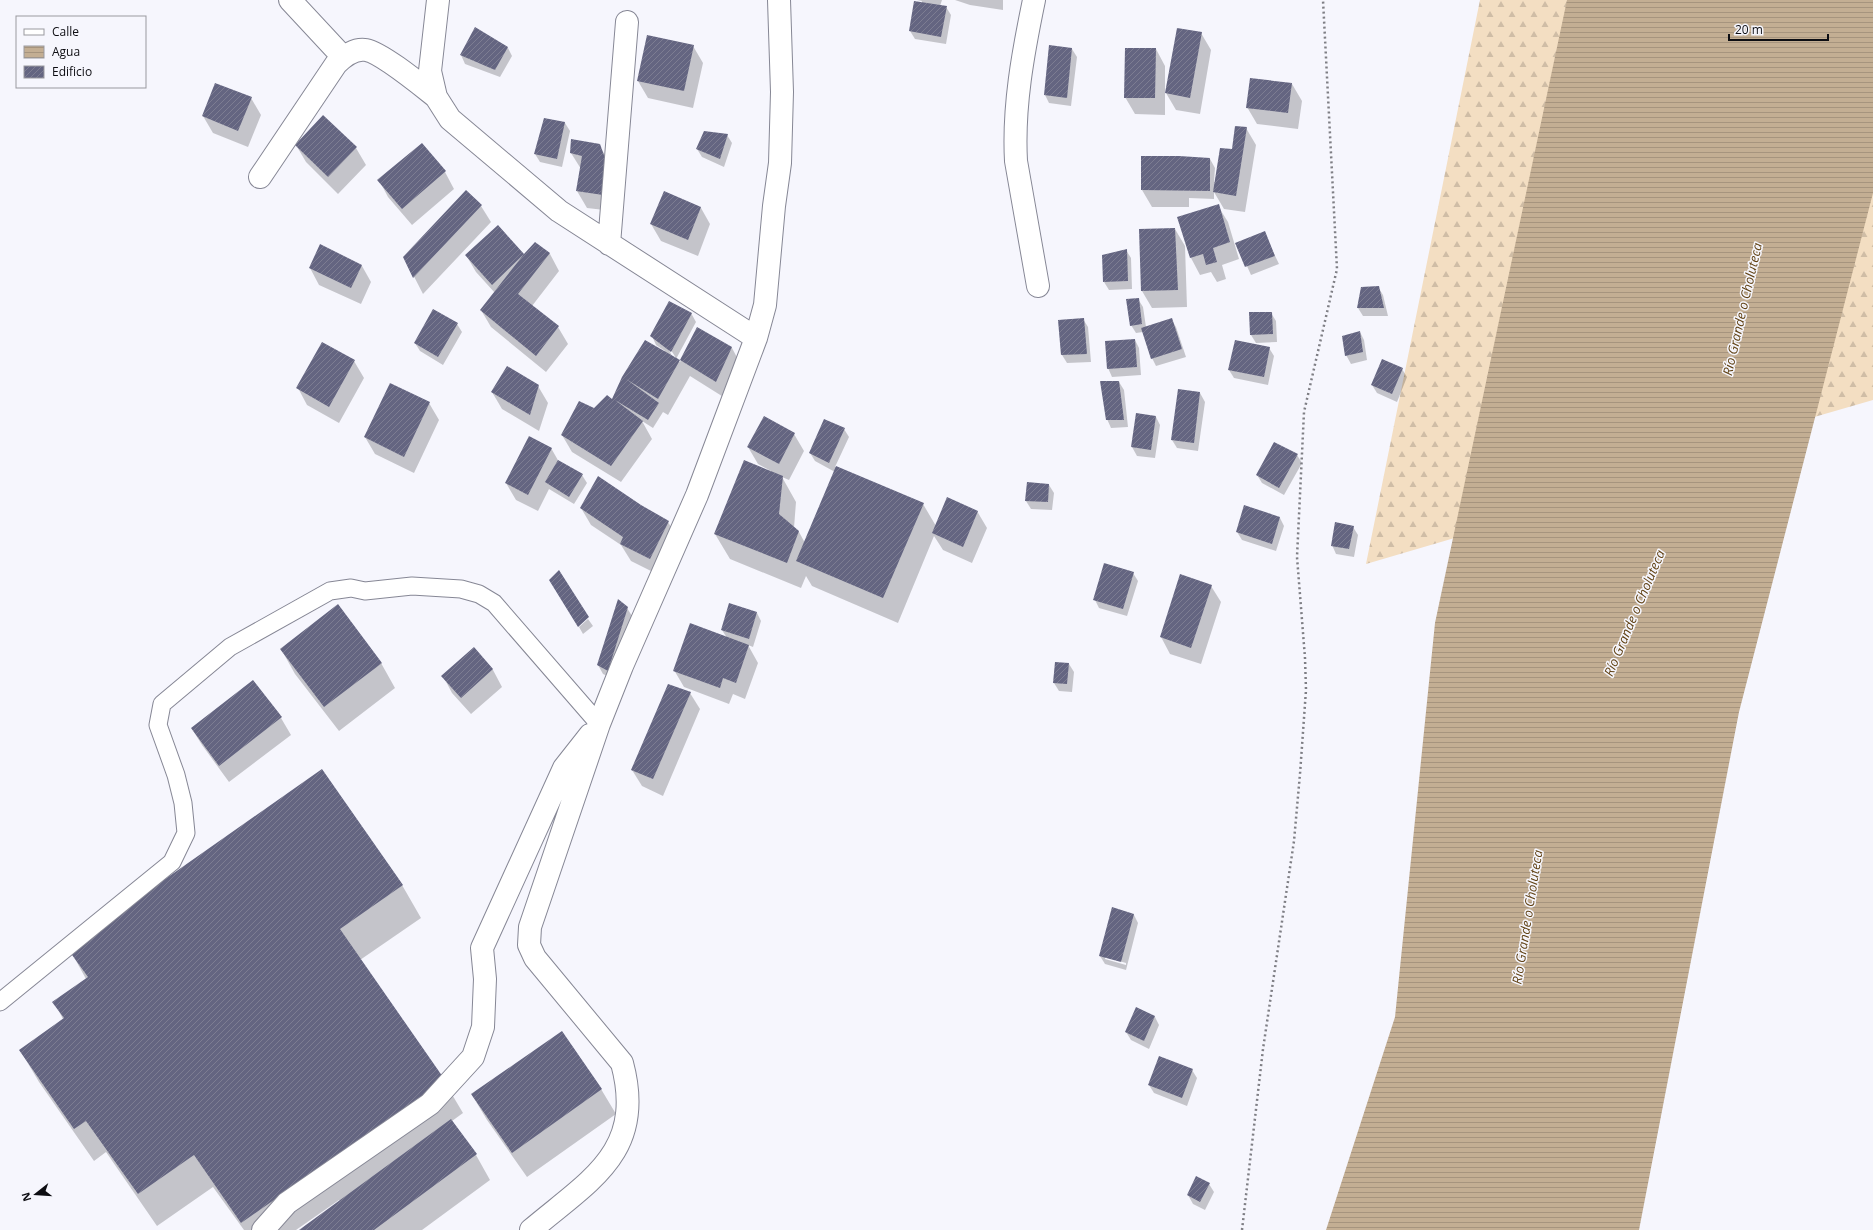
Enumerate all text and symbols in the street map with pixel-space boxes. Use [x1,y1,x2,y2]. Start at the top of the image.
legend [16,16,146,88]
scale bar [1729,16,1828,42]
text: 20 m [1735,21,1763,38]
text: Calle [52,23,79,40]
text: Agua [52,43,80,60]
text: Edificio [52,63,92,80]
water label: Río Grande o Choluteca [1718,240,1766,377]
water label: Río Grande o Choluteca [1599,547,1669,679]
water label: Río Grande o Choluteca [1508,848,1547,985]
north arrow [16,1174,56,1214]
text: N [17,1191,34,1204]

